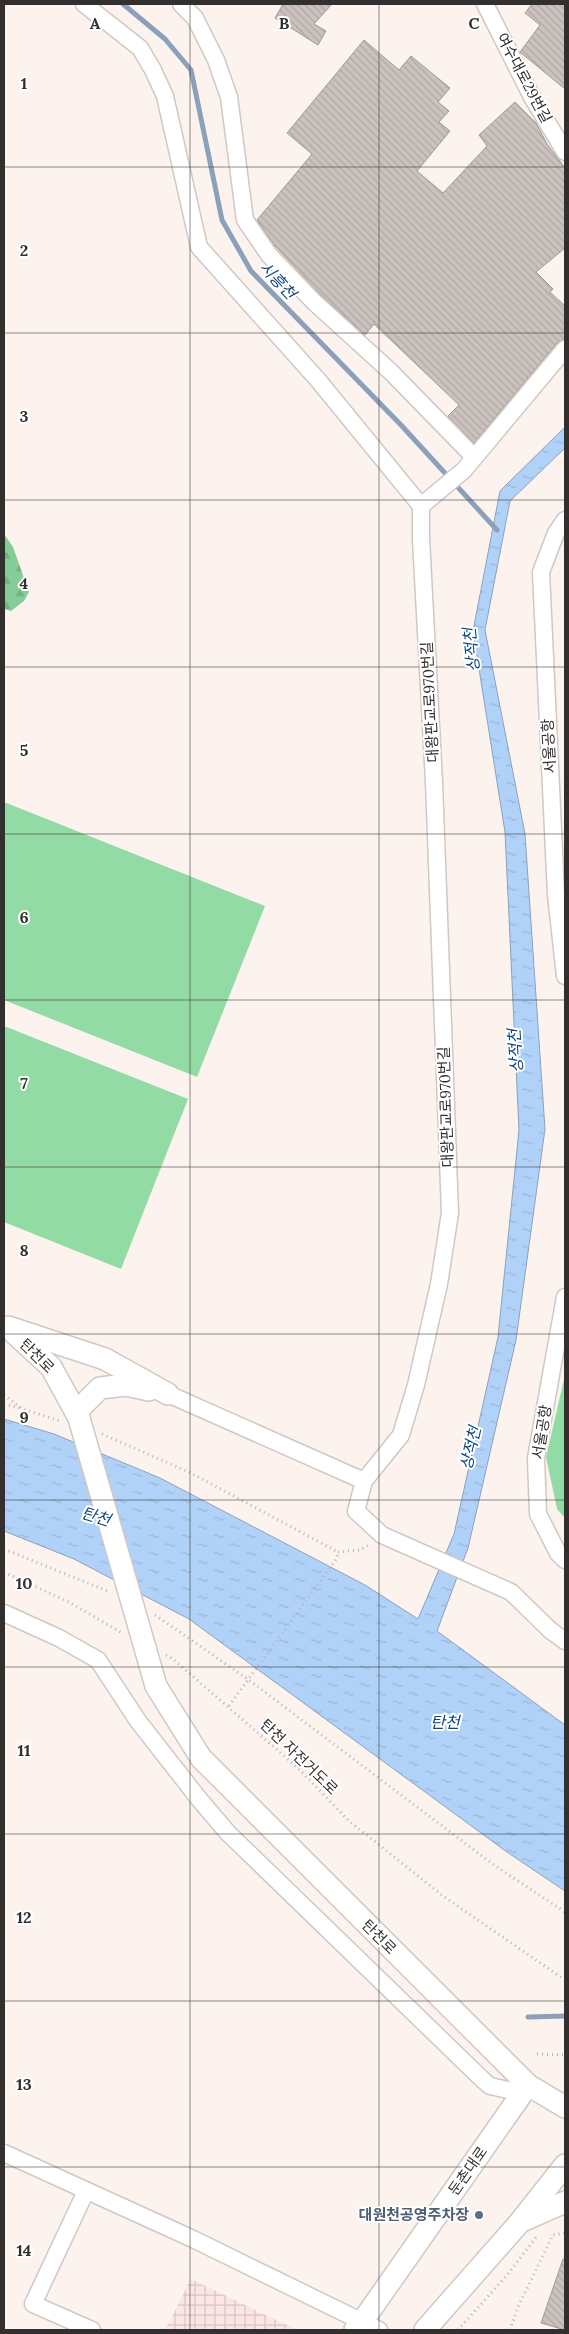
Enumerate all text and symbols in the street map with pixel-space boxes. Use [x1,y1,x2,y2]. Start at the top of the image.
text: A [90,13,101,33]
text: B [279,13,290,33]
text: C [468,13,480,33]
street label: 여수대로29번길 [493,29,556,126]
text: 1 [21,73,27,93]
text: 2 [20,240,28,260]
water label: 시흥천 [256,257,302,305]
text: 3 [20,406,29,426]
text: 4 [20,573,29,593]
water label: 상적천 [459,625,483,673]
street label: 대왕판교로970번길 [417,641,442,763]
street label: 서울공항 [538,718,559,774]
text: 5 [20,740,29,760]
text: 6 [19,907,29,927]
water label: 상적천 [503,1026,527,1074]
street label: 대왕판교로970번길 [434,1046,457,1168]
text: 7 [20,1073,28,1093]
text: 8 [19,1240,29,1260]
street label: 탄천로 [16,1334,59,1377]
street label: 서울공항 [528,1403,555,1461]
text: 9 [19,1407,29,1427]
water label: 상적천 [455,1422,485,1472]
water label: 탄천 [79,1502,115,1531]
text: 10 [16,1573,32,1593]
water label: 탄천 [430,1712,462,1732]
street label: 탄천 자전거도로 [257,1715,342,1798]
text: 11 [18,1740,31,1760]
text: 12 [16,1907,32,1927]
street label: 탄천로 [358,1915,401,1958]
text: 13 [16,2074,32,2094]
street label: 둔촌대로 [444,2143,491,2199]
place label: 대원천공영주차장 [359,2205,469,2224]
marker: 대원천공영주차장 [473,2209,485,2221]
text: 14 [16,2240,32,2260]

